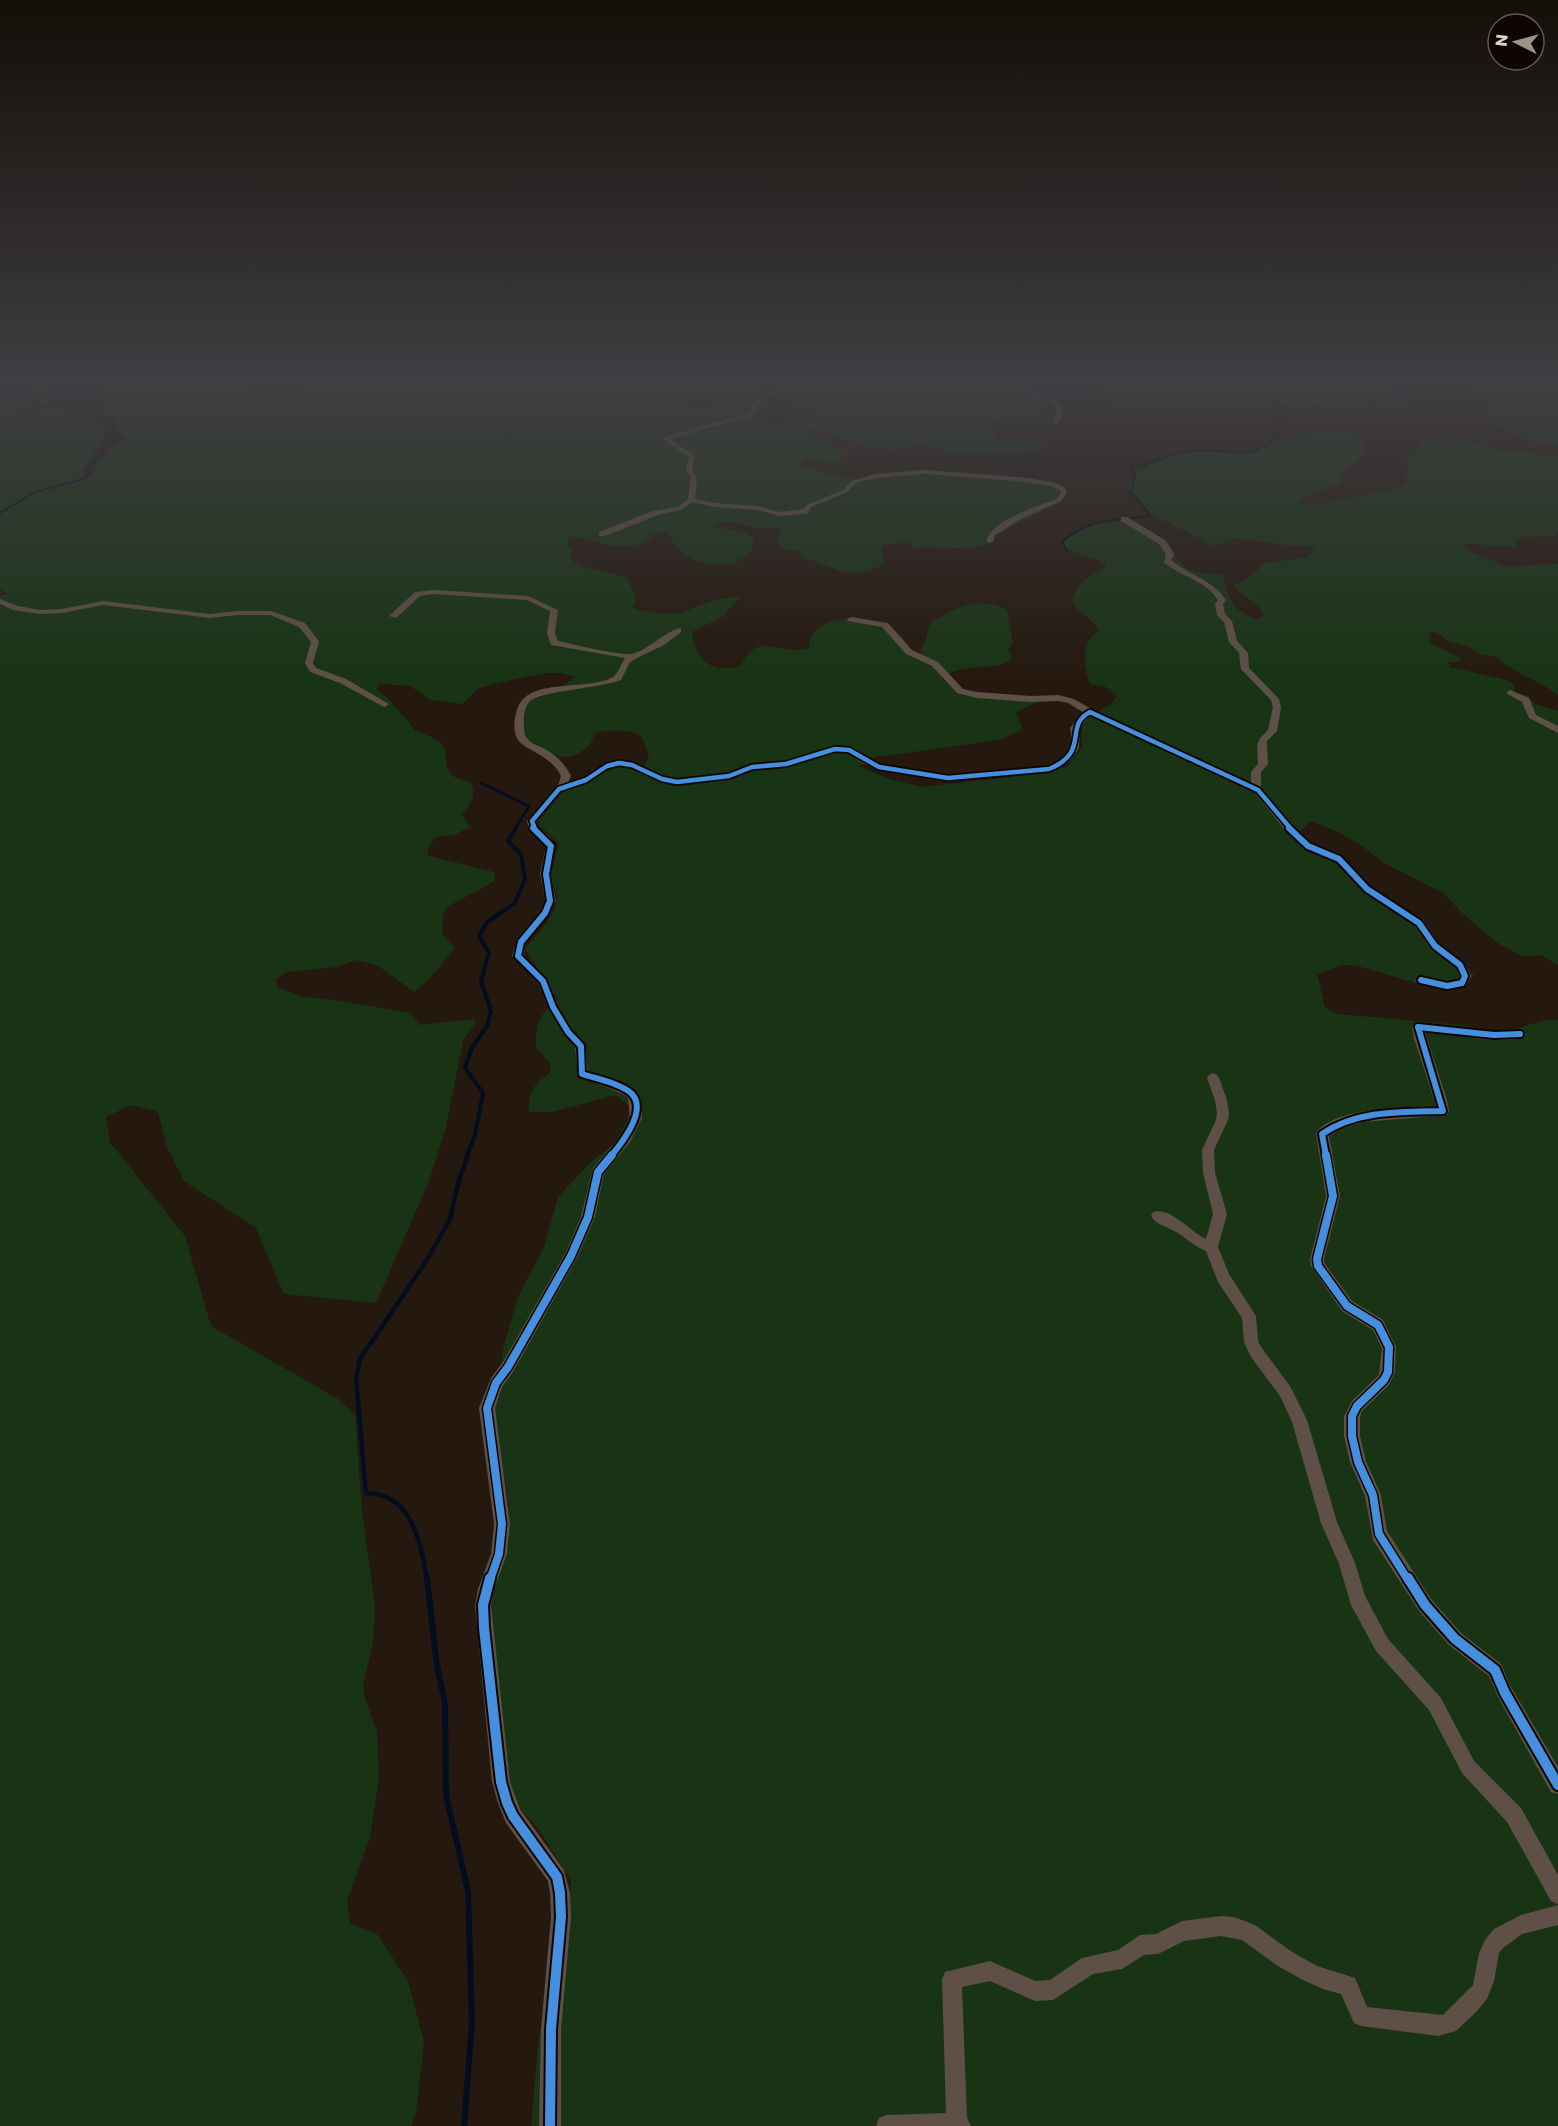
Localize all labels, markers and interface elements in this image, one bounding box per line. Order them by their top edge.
north arrow [1486,12,1546,72]
text: N [1490,33,1514,48]

